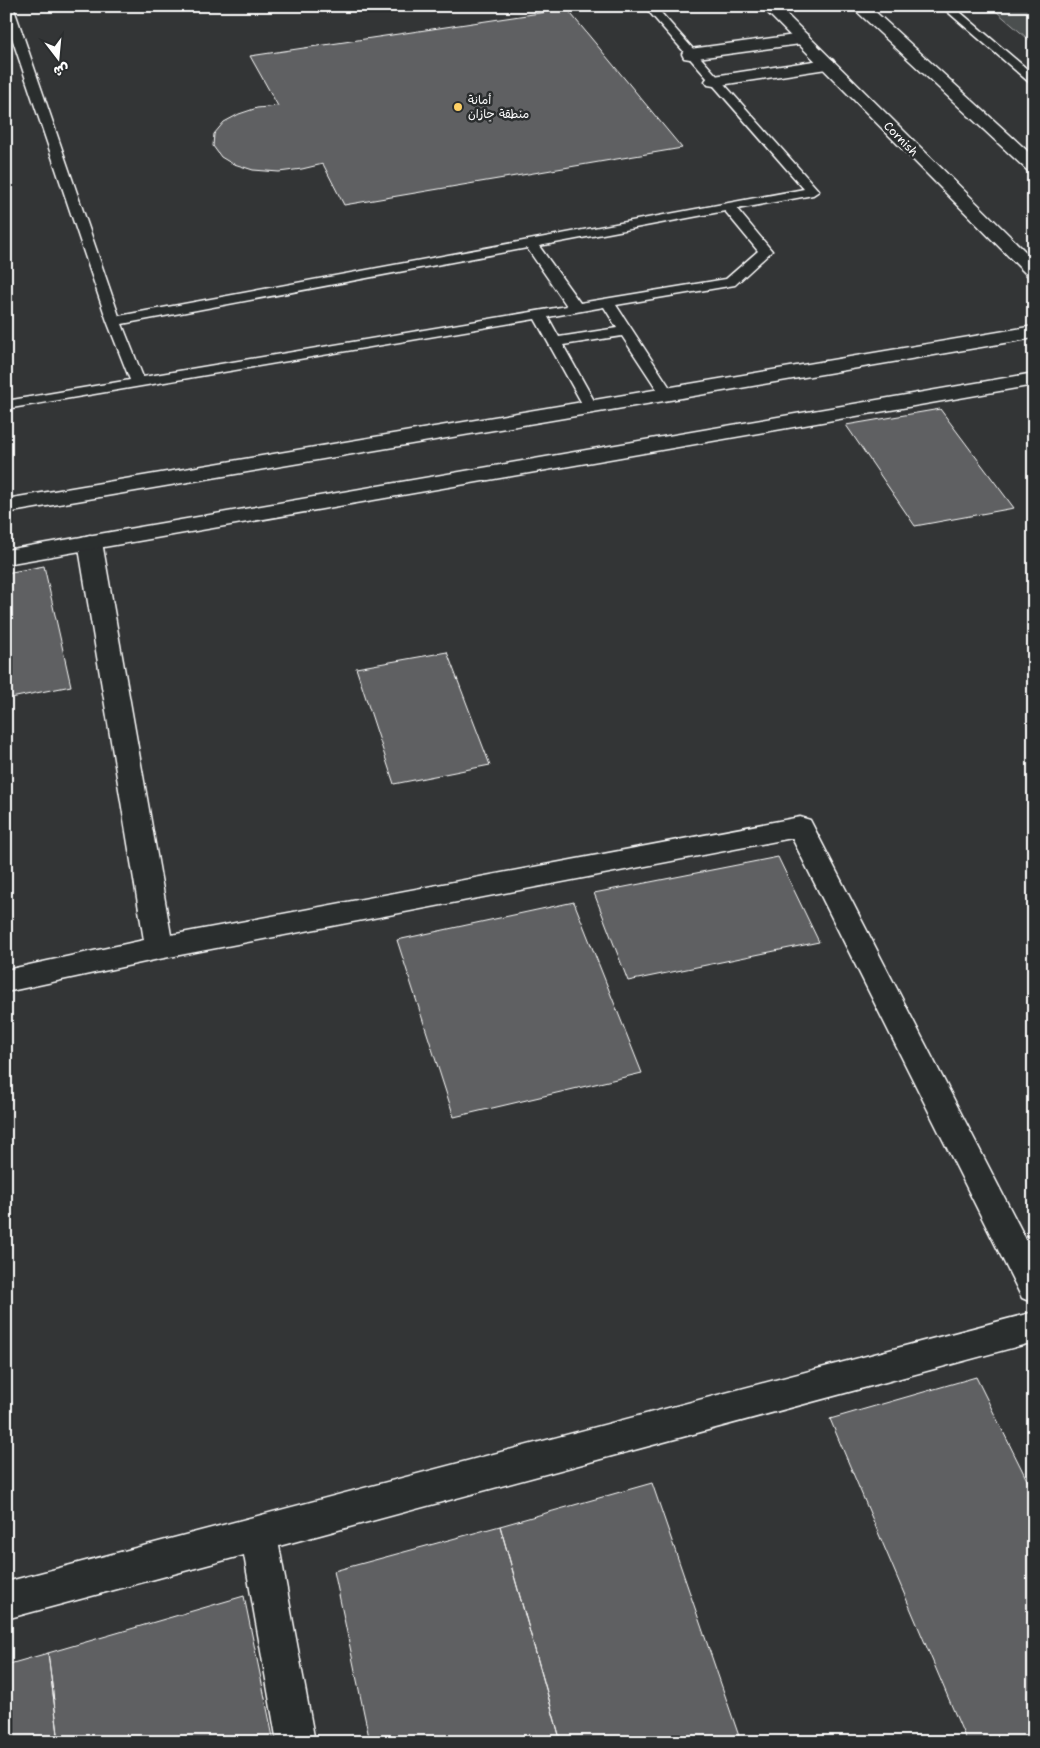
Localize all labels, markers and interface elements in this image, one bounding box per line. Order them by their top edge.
north arrow [32,32,82,82]
text: ش [52,60,71,81]
place label: أمانة منطقة جازان [468,92,529,122]
marker: أمانة منطقة جازان [452,101,464,113]
street label: Cornish [880,118,922,160]

